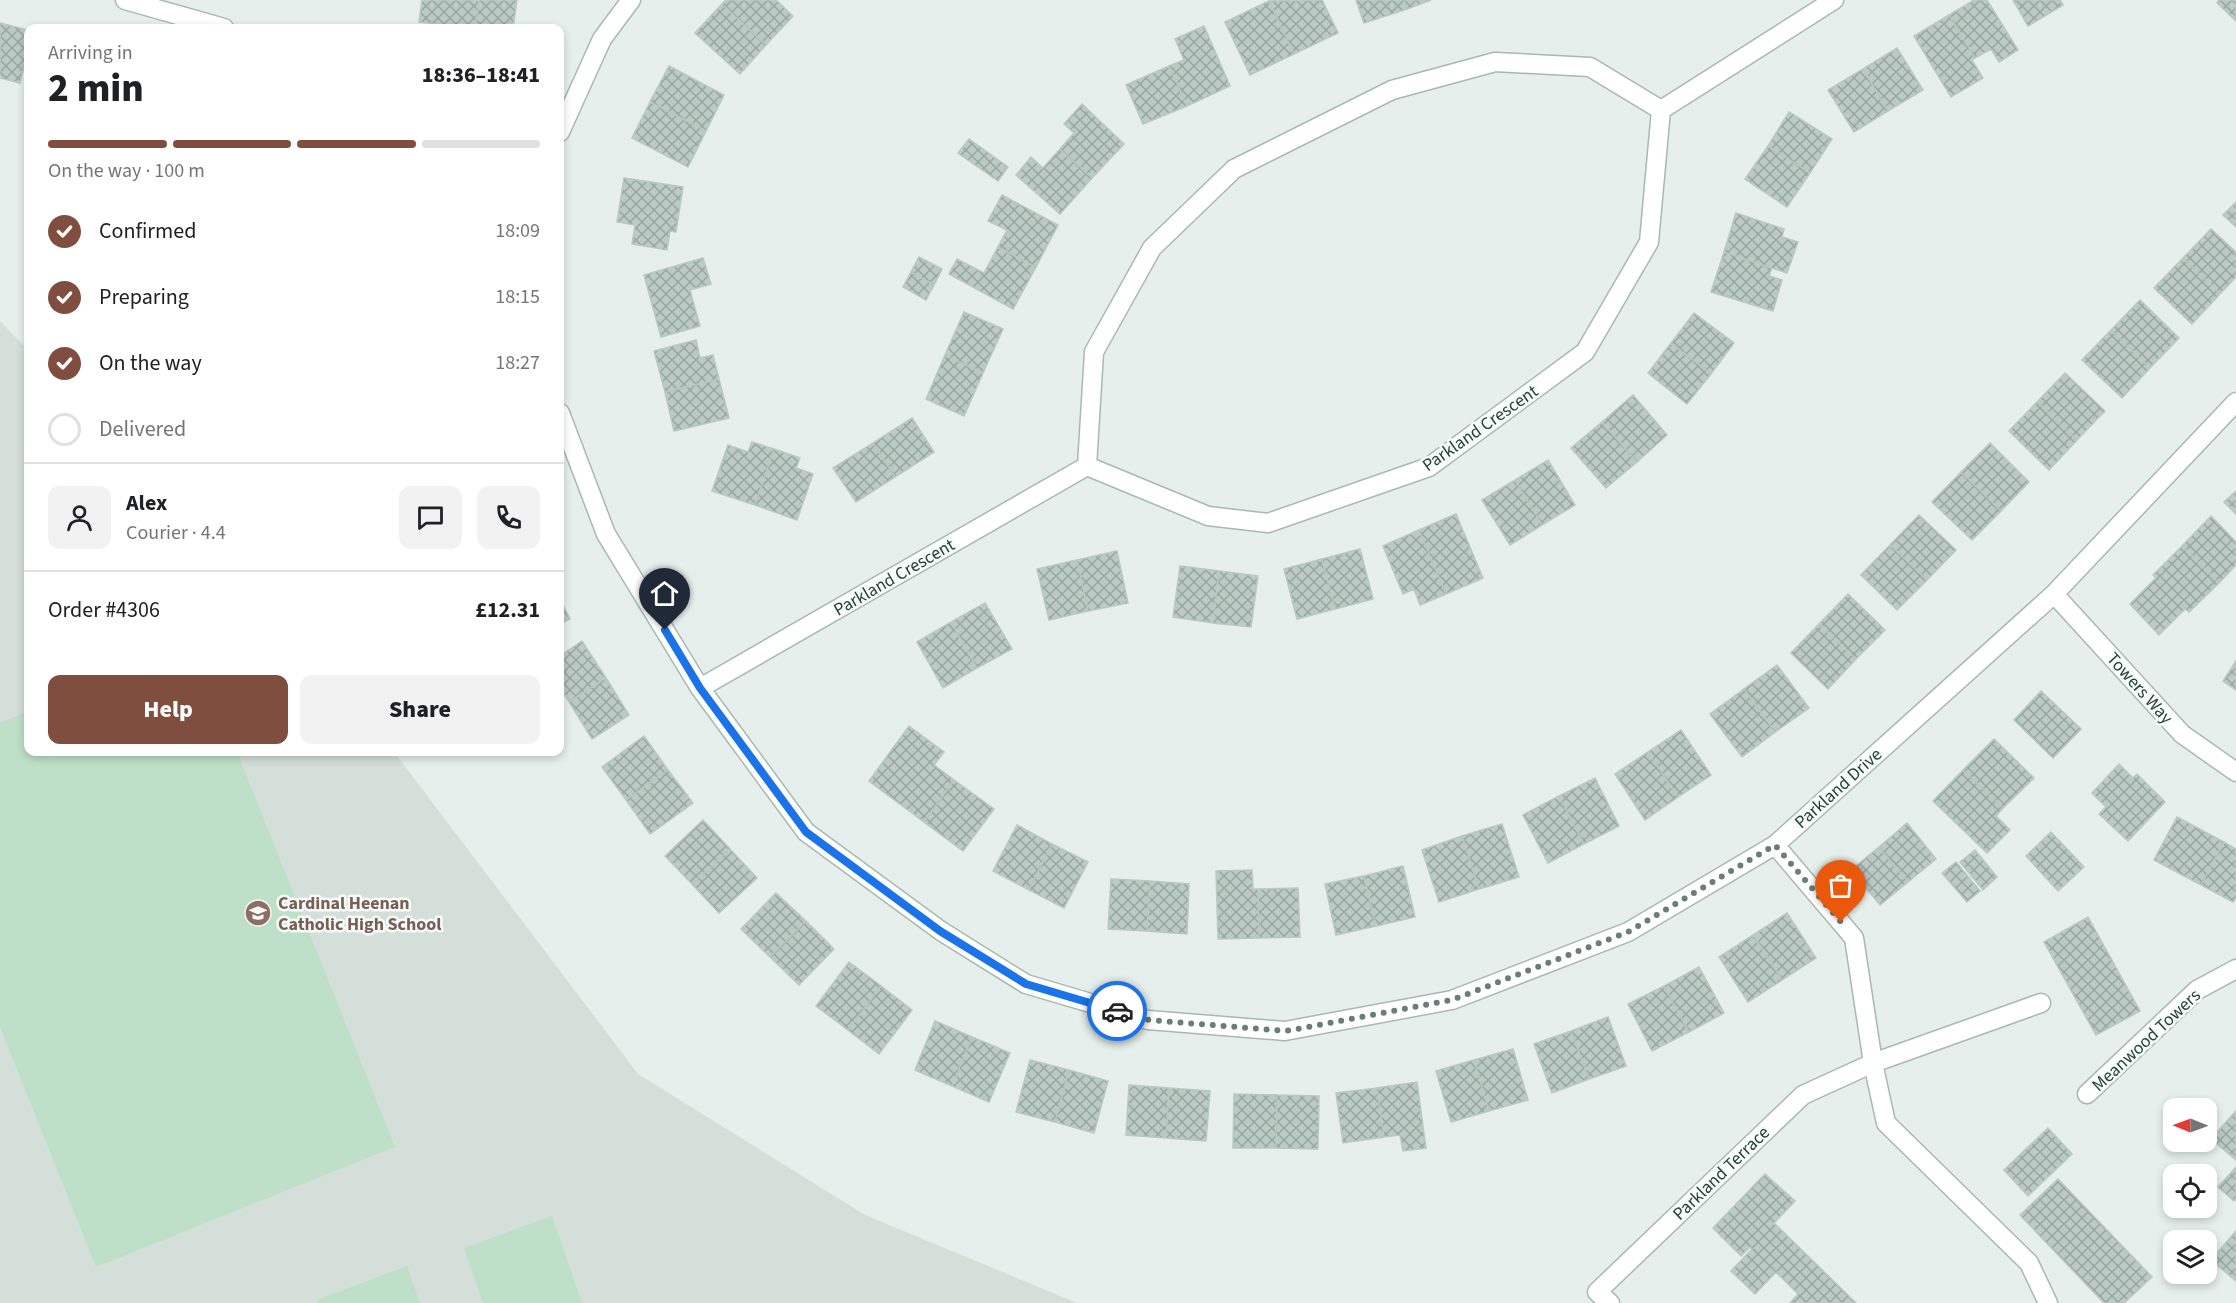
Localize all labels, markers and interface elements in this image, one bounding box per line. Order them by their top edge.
text: Arriving in [48,39,133,67]
text: 18:36–18:41 [422,59,540,91]
text: 2 min [48,61,144,117]
text: On the way · 100 m [48,157,205,185]
icon: check [48,215,81,248]
text: Confirmed [99,215,196,247]
text: 18:09 [495,217,540,245]
icon: check [48,281,81,314]
text: Preparing [99,281,189,313]
text: 18:15 [495,283,540,311]
icon: check [48,347,81,380]
text: On the way [99,347,202,379]
text: 18:27 [495,349,540,377]
street label: Parkland Crescent [1417,379,1543,478]
text: Delivered [99,413,186,445]
button: person [48,486,111,549]
button: chat [399,486,462,549]
button: phone [477,486,540,549]
text: Alex [126,487,167,519]
text: Courier · 4.4 [126,519,226,547]
street label: Parkland Crescent [829,533,959,622]
pin [639,568,690,630]
icon: home [648,577,681,610]
text: Order #4306 [48,594,160,626]
text: £12.31 [475,594,540,626]
street label: Towers Way [2101,647,2179,730]
button: Help [48,675,288,744]
button: Share [300,675,540,744]
street label: Parkland Drive [1789,742,1888,834]
pin [1815,860,1866,922]
icon: bag [1824,869,1857,902]
place label: Cardinal Heenan Catholic High School [278,891,441,937]
school or university icon: Cardinal Heenan Catholic High School [243,898,273,928]
courier [1087,981,1147,1041]
street label: Meanwood Towers [2086,983,2206,1097]
icon: car [1101,995,1134,1028]
north arrow [2163,1098,2217,1152]
map controls [2163,1098,2217,1284]
street label: Parkland Terrace [1667,1121,1775,1226]
button: locate [2163,1164,2217,1218]
button: layers [2163,1230,2217,1284]

